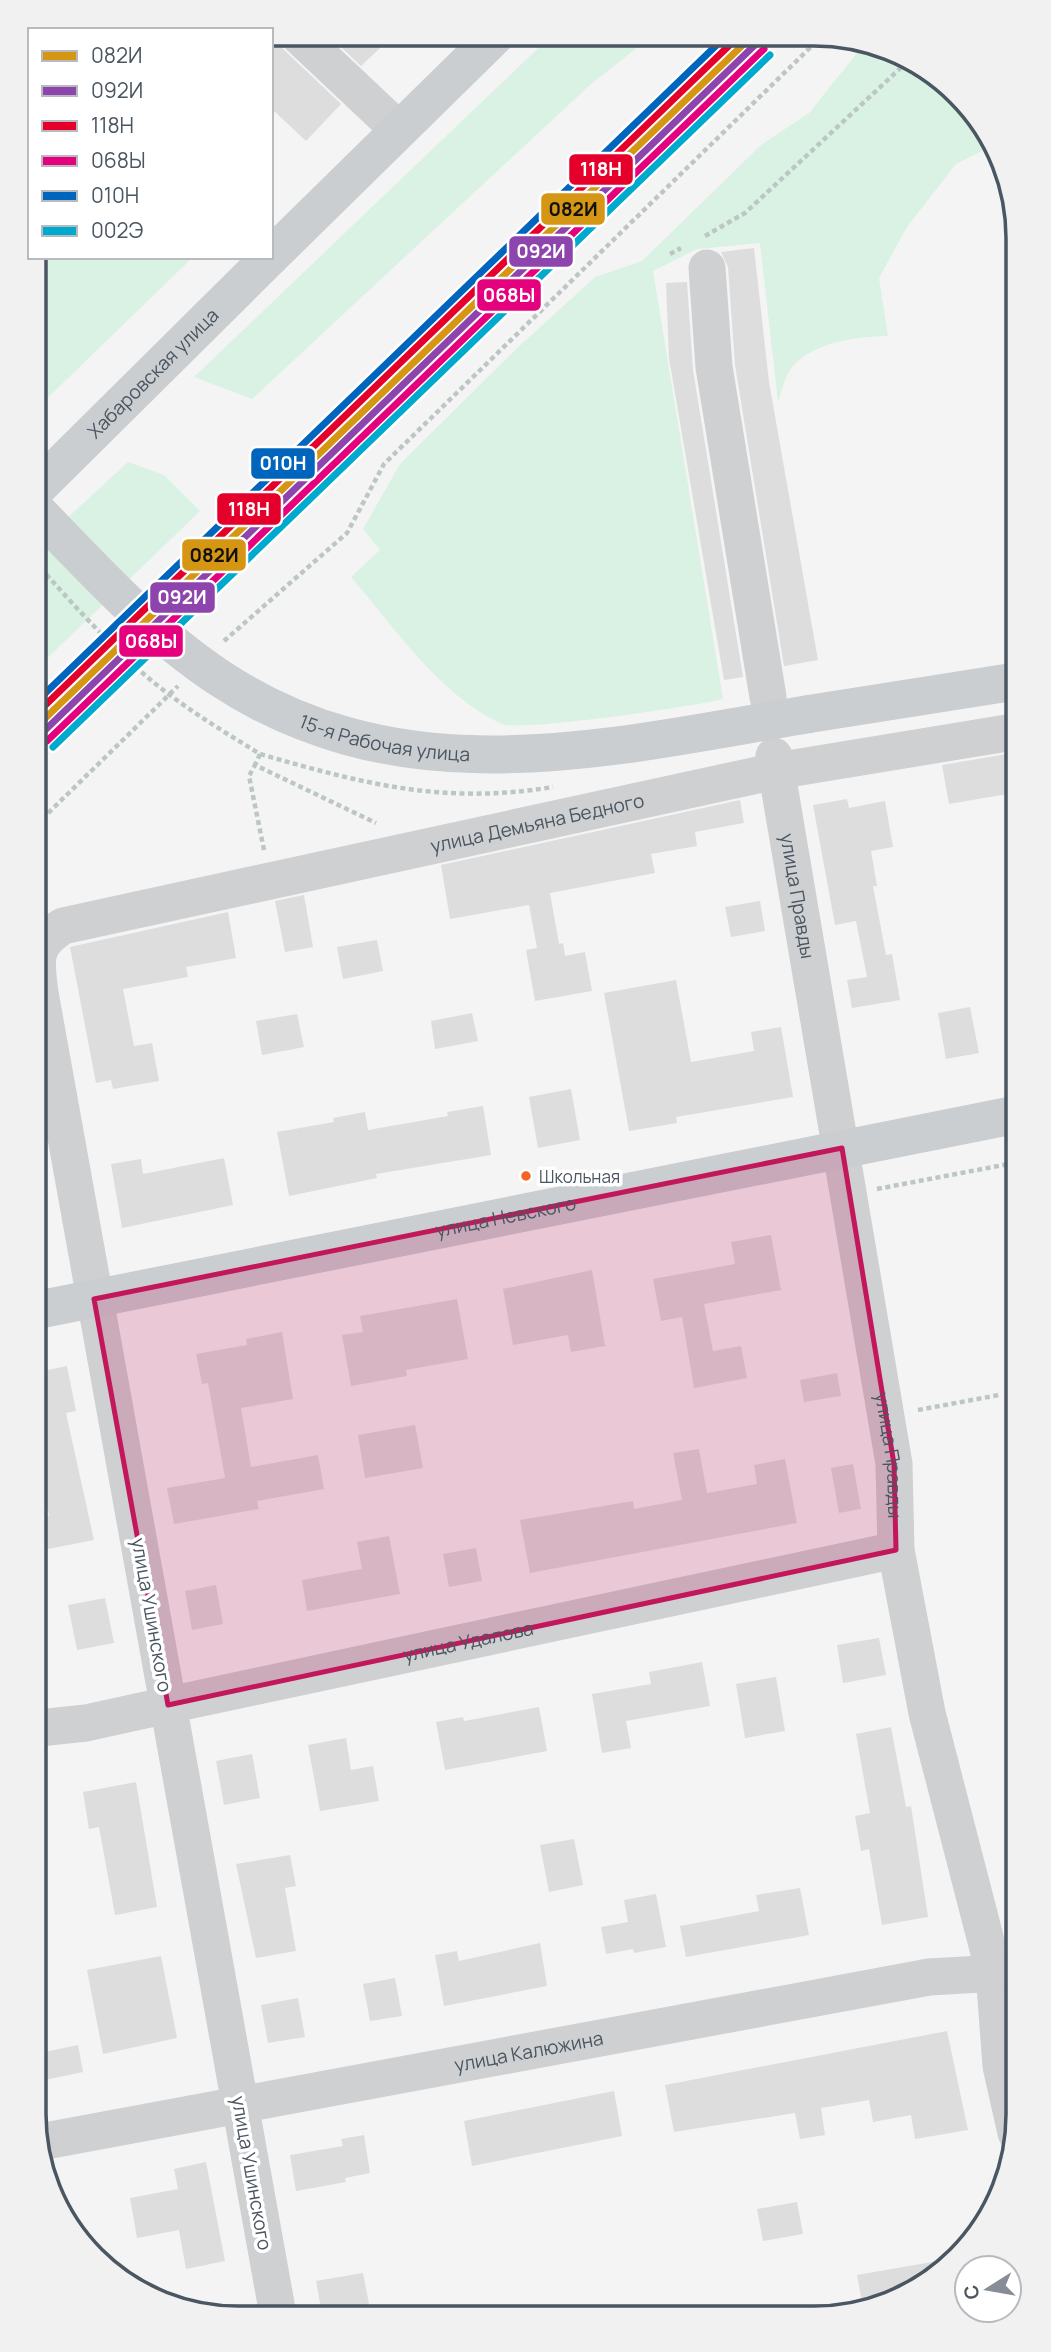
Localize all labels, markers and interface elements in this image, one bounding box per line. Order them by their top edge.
legend [28,28,273,259]
text: 082И [91,41,142,69]
text: 092И [91,76,143,104]
text: 118Н [91,111,134,139]
text: 068Ы [91,146,146,174]
line badge: 118Н [568,153,634,186]
text: 118Н [580,156,622,182]
text: 010Н [91,181,139,209]
line badge: 082И [540,192,606,226]
text: 082И [548,196,598,222]
text: 002Э [91,216,144,244]
line badge: 092И [508,235,574,268]
text: 092И [516,238,566,264]
line badge: 068Ы [476,278,542,312]
text: 068Ы [483,282,535,308]
street label: Хабаровская улица [82,302,224,444]
line badge: 010Н [250,447,316,480]
text: 010Н [259,450,307,476]
line badge: 118Н [216,492,282,526]
text: 118Н [228,496,270,522]
line badge: 082И [181,538,247,572]
text: 082И [189,542,239,568]
line badge: 092И [149,581,216,614]
text: 092И [157,584,207,610]
line badge: 068Ы [118,624,184,658]
text: 068Ы [125,628,177,654]
street label: 15-я Рабочая улица [295,708,471,767]
street label: улица Демьяна Бедного [428,787,647,859]
street label: улица Правды [774,831,821,961]
place label: Школьная [539,1165,620,1188]
marker: Школьная [519,1169,533,1183]
street label: улица Невского [433,1190,578,1243]
street label: улица Правды [869,1390,908,1519]
street label: улица Ушинского [126,1536,178,1694]
street label: улица Удалова [400,1615,536,1668]
street label: улица Калюжина [452,2025,605,2078]
street label: улица Ушинского [226,2094,278,2252]
north arrow [953,2254,1023,2324]
text: С [957,2283,985,2302]

